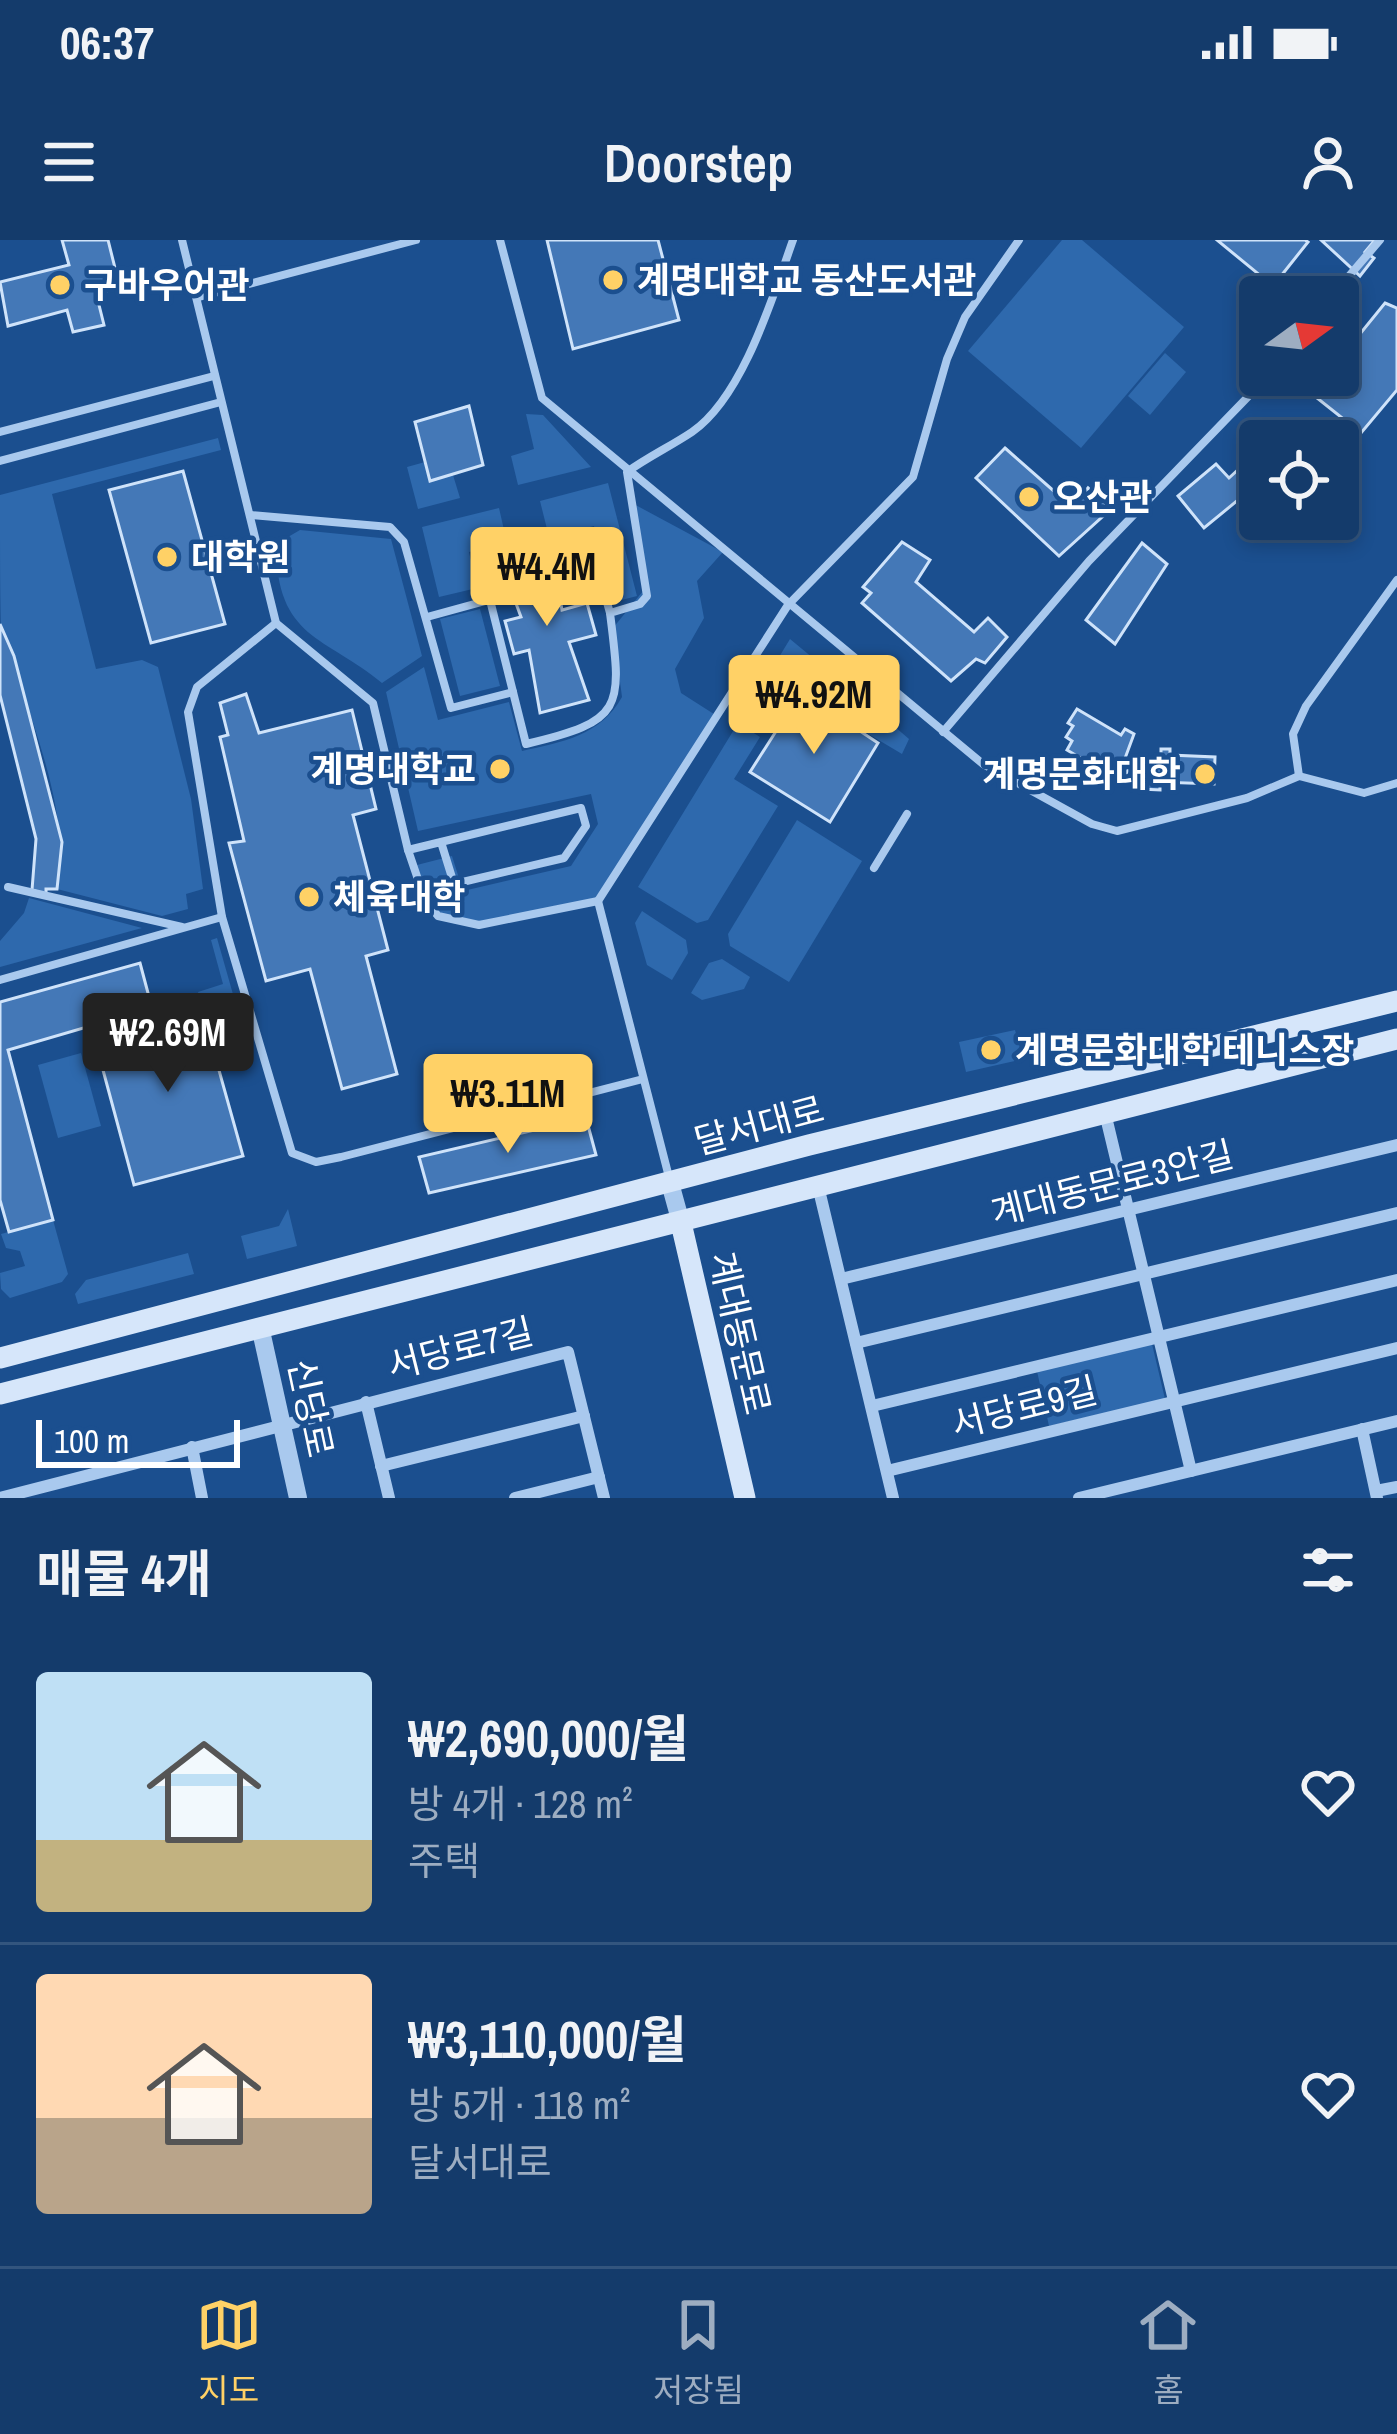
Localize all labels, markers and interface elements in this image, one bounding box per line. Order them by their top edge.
text: 06:37 [60,12,154,73]
text: Doorstep [604,126,793,199]
icon: menu [36,129,102,195]
icon: person [1295,129,1361,195]
place label: 계명대학교 동산도서관 [637,256,976,304]
place label: 구바우어관 [84,261,250,309]
marker: 계명대학교 동산도서관 [600,267,626,293]
marker: 구바우어관 [47,272,73,298]
north arrow [1239,276,1359,396]
map controls [1239,276,1359,540]
button: locate [1239,420,1359,540]
place label: 오산관 [1053,473,1152,521]
marker: 오산관 [1016,484,1042,510]
pin: ₩4.4M [463,527,631,629]
place label: 대학원 [191,533,290,581]
text: ₩4.4M [498,540,596,592]
marker: 대학원 [154,544,180,570]
pin: ₩4.92M [716,655,912,757]
text: ₩4.92M [756,668,872,720]
place label: 계명대학교 [310,745,476,793]
place label: 계명문화대학 [982,750,1181,798]
marker: 계명대학교 [487,756,513,782]
marker: 계명문화대학 [1192,761,1218,787]
place label: 체육대학 [333,873,465,921]
marker: 체육대학 [296,884,322,910]
pin: ₩2.69M [70,993,266,1095]
text: ₩2.69M [110,1006,226,1058]
place label: 계명문화대학 테니스장 [1015,1026,1354,1074]
marker: 계명문화대학 테니스장 [978,1037,1004,1063]
pin: ₩3.11M [410,1054,606,1156]
text: ₩3.11M [451,1067,565,1119]
street label: 달서대로 [689,1085,829,1165]
street label: 계대동문로3안길 [986,1130,1238,1236]
street label: 계대동문로 [698,1247,782,1419]
street label: 서당로7길 [382,1307,538,1389]
street label: 신당로 [277,1354,345,1462]
street label: 서당로9길 [946,1366,1102,1448]
scale bar [36,1414,240,1467]
text: 100 m [54,1419,129,1463]
icon: filters [1295,1537,1361,1603]
text: 매물 4개 [36,1539,212,1608]
text: ₩2,690,000/월 [408,1704,689,1773]
icon: home [132,1720,276,1864]
icon: heart [1295,1759,1361,1825]
text: 방 4개 · 128 m² [408,1778,633,1830]
text: 주택 [408,1835,480,1887]
text: ₩3,110,000/월 [408,2005,687,2074]
icon: home [132,2022,276,2166]
icon: heart [1295,2061,1361,2127]
text: 방 5개 · 118 m² [408,2079,630,2131]
text: 달서대로 [408,2136,552,2188]
tab: 지도 [196,2292,262,2412]
tab: 저장됨 [653,2292,744,2412]
tab: 홈 [1135,2292,1201,2412]

